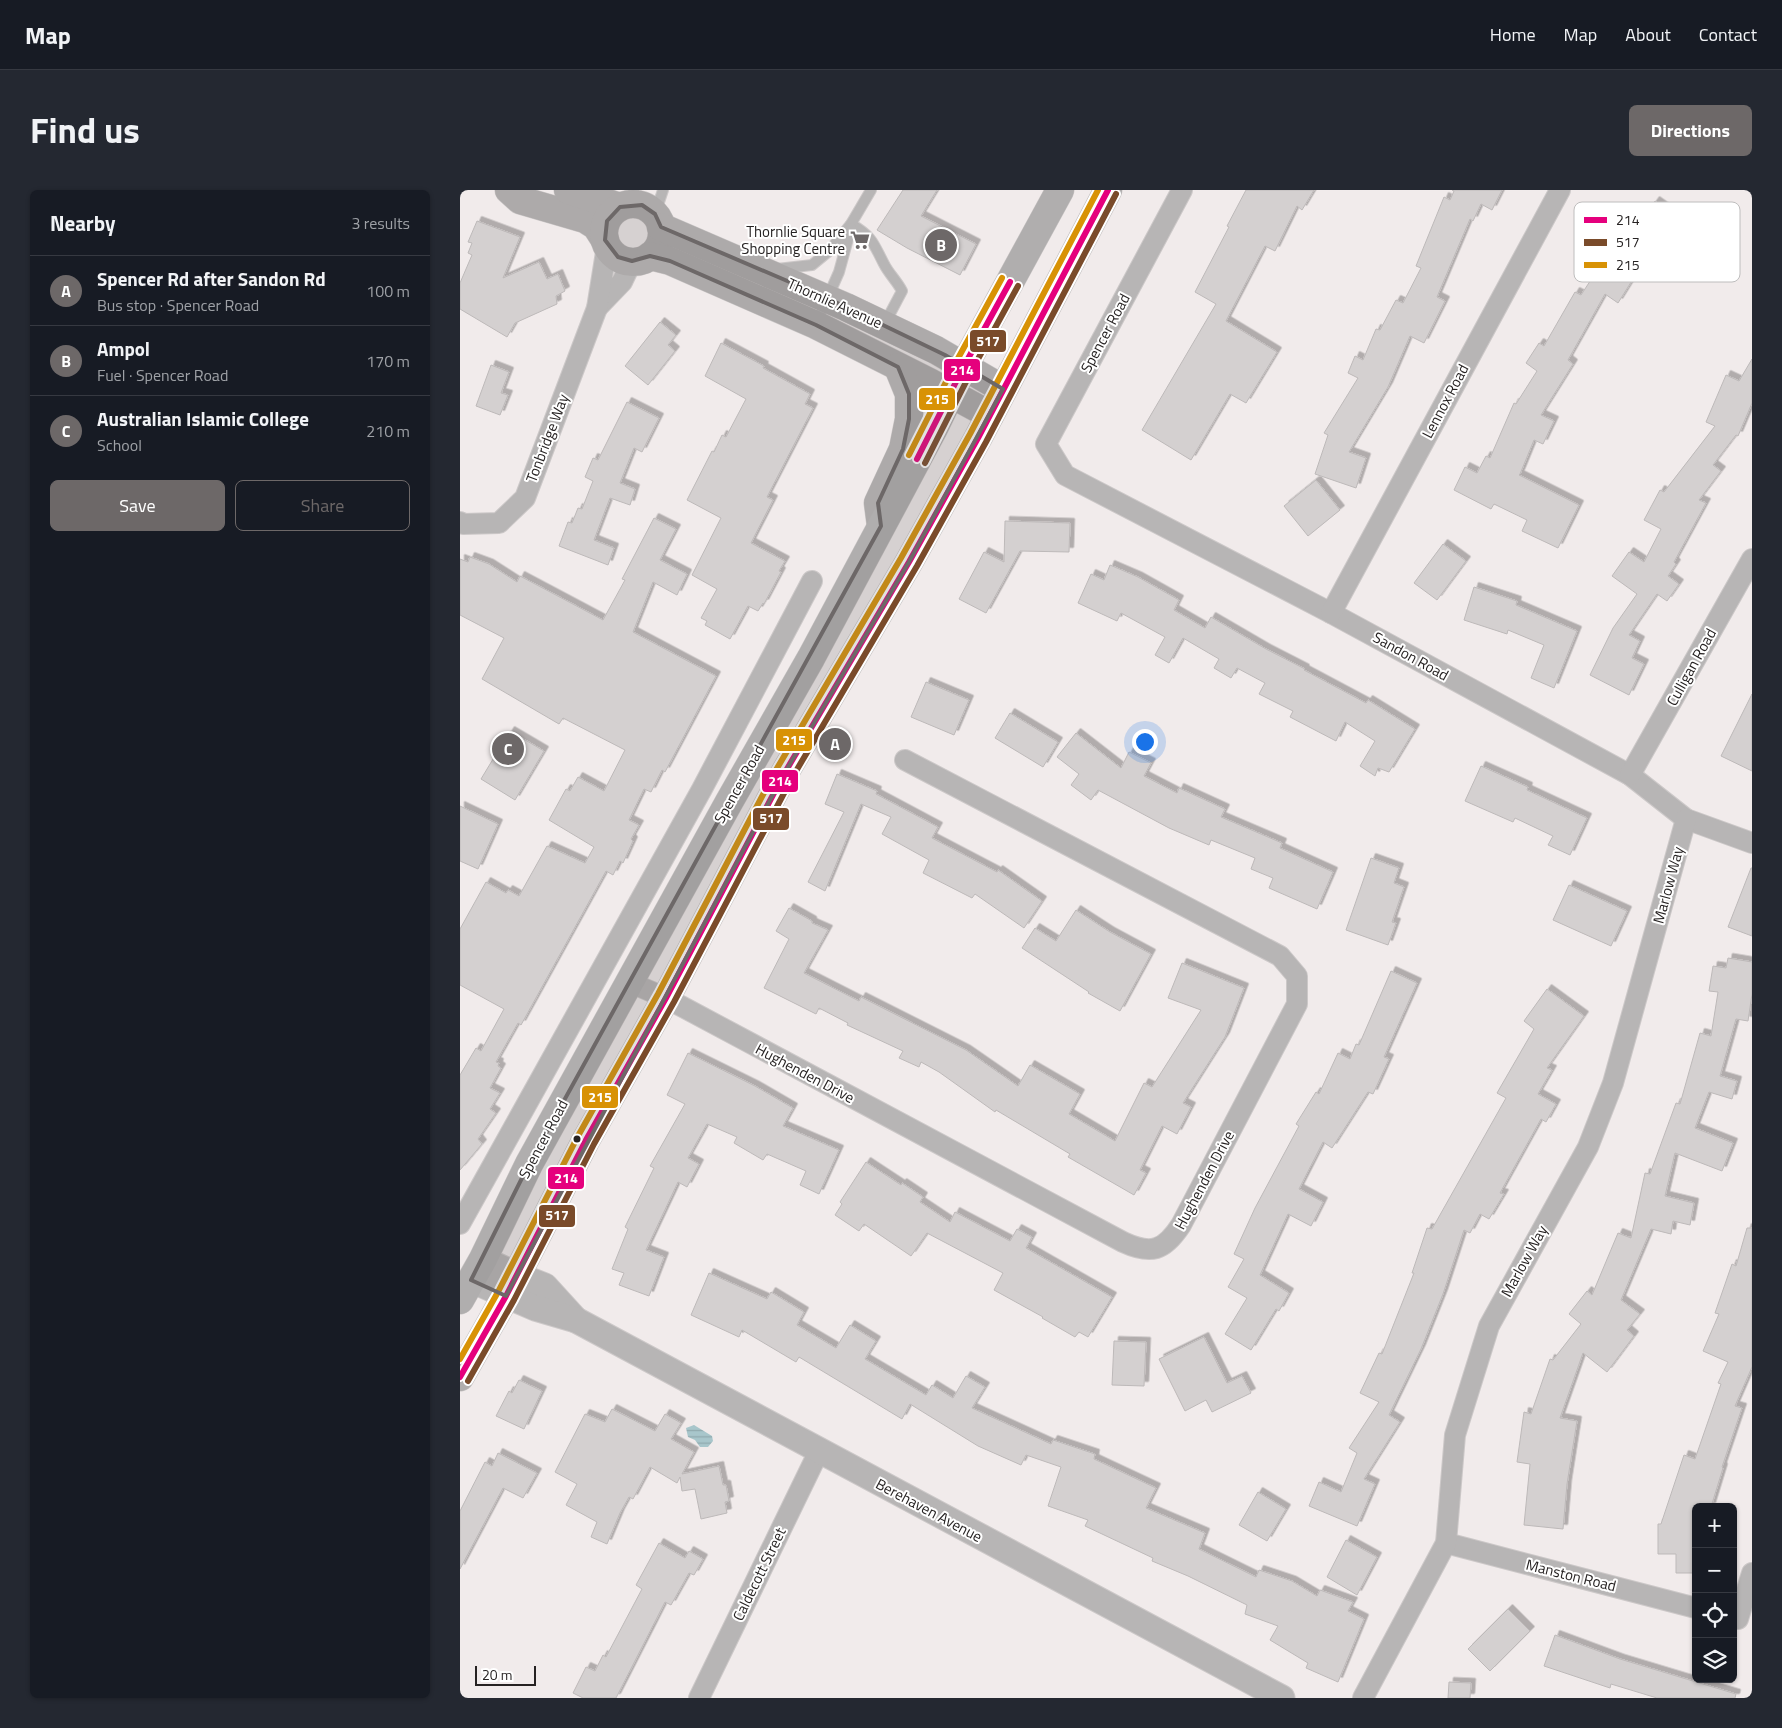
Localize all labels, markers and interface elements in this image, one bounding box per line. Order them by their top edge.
text: Map [25,17,71,53]
text: Home [1490,21,1536,48]
text: Map [1564,21,1597,48]
text: About [1625,21,1671,48]
text: Contact [1699,21,1757,48]
text: Find us [30,103,140,157]
button: Directions [1629,105,1752,156]
legend [1574,202,1740,282]
text: Nearby [50,207,115,239]
text: 214 [1616,209,1640,230]
text: 3 results [351,211,410,235]
place label: Thornlie Square Shopping Centre [741,220,845,260]
pin: B [925,226,957,264]
supermarket icon: Thornlie Square Shopping Centre [849,229,871,251]
text: 517 [1616,231,1640,252]
text: 215 [1616,254,1640,275]
text: Spencer Rd after Sandon Rd [97,264,326,293]
street label: Thornlie Avenue [784,272,886,334]
text: A [61,279,71,303]
text: 100 m [366,279,410,303]
street label: Spencer Road [1075,289,1135,377]
text: Bus stop · Spencer Road [97,293,259,317]
line badge: 517 [969,329,1007,353]
text: 517 [976,330,1000,351]
text: Ampol [97,334,150,363]
text: B [61,349,71,373]
text: 170 m [366,349,410,373]
line badge: 214 [943,358,981,382]
text: 214 [950,359,974,380]
street label: Lennox Road [1416,360,1474,442]
text: Fuel · Spencer Road [97,363,228,387]
line badge: 215 [918,387,956,411]
text: 215 [925,388,949,409]
street label: Tonbridge Way [520,390,574,486]
text: Australian Islamic College [97,404,309,433]
text: C [62,419,70,443]
text: 210 m [366,419,410,443]
text: School [97,433,142,457]
button: Save [50,480,225,531]
button: Share [235,480,410,531]
street label: Culligan Road [1660,624,1722,710]
street label: Sandon Road [1369,626,1453,686]
pin: A [819,725,851,763]
line badge: 215 [775,728,813,752]
text: 215 [782,729,806,750]
your location [1132,729,1158,755]
pin: C [492,730,524,768]
street label: Spencer Road [708,741,770,827]
line badge: 214 [761,769,799,793]
text: 214 [768,770,792,791]
line badge: 517 [752,807,790,831]
text: 517 [759,807,783,828]
street label: Marlow Way [1647,844,1689,926]
street label: Hughenden Drive [751,1037,859,1109]
line badge: 215 [581,1085,619,1109]
text: 215 [588,1086,612,1107]
street label: Spencer Road [513,1095,573,1183]
street label: Hughenden Drive [1168,1126,1240,1234]
unlabelled marker [572,1134,582,1144]
line badge: 214 [547,1166,585,1190]
text: 214 [554,1167,578,1188]
line badge: 517 [538,1204,576,1228]
text: 517 [545,1204,569,1225]
street label: Marlow Way [1495,1221,1553,1301]
street label: Berehaven Avenue [872,1472,986,1548]
map controls [1692,1503,1737,1683]
button: + [1692,1503,1737,1548]
street label: Caldecott Street [726,1523,792,1625]
button: − [1692,1548,1737,1593]
street label: Manston Road [1524,1553,1618,1597]
button: locate [1692,1593,1737,1638]
button: layers [1692,1638,1737,1683]
scale bar [475,1663,536,1686]
text: 20 m [482,1664,512,1685]

